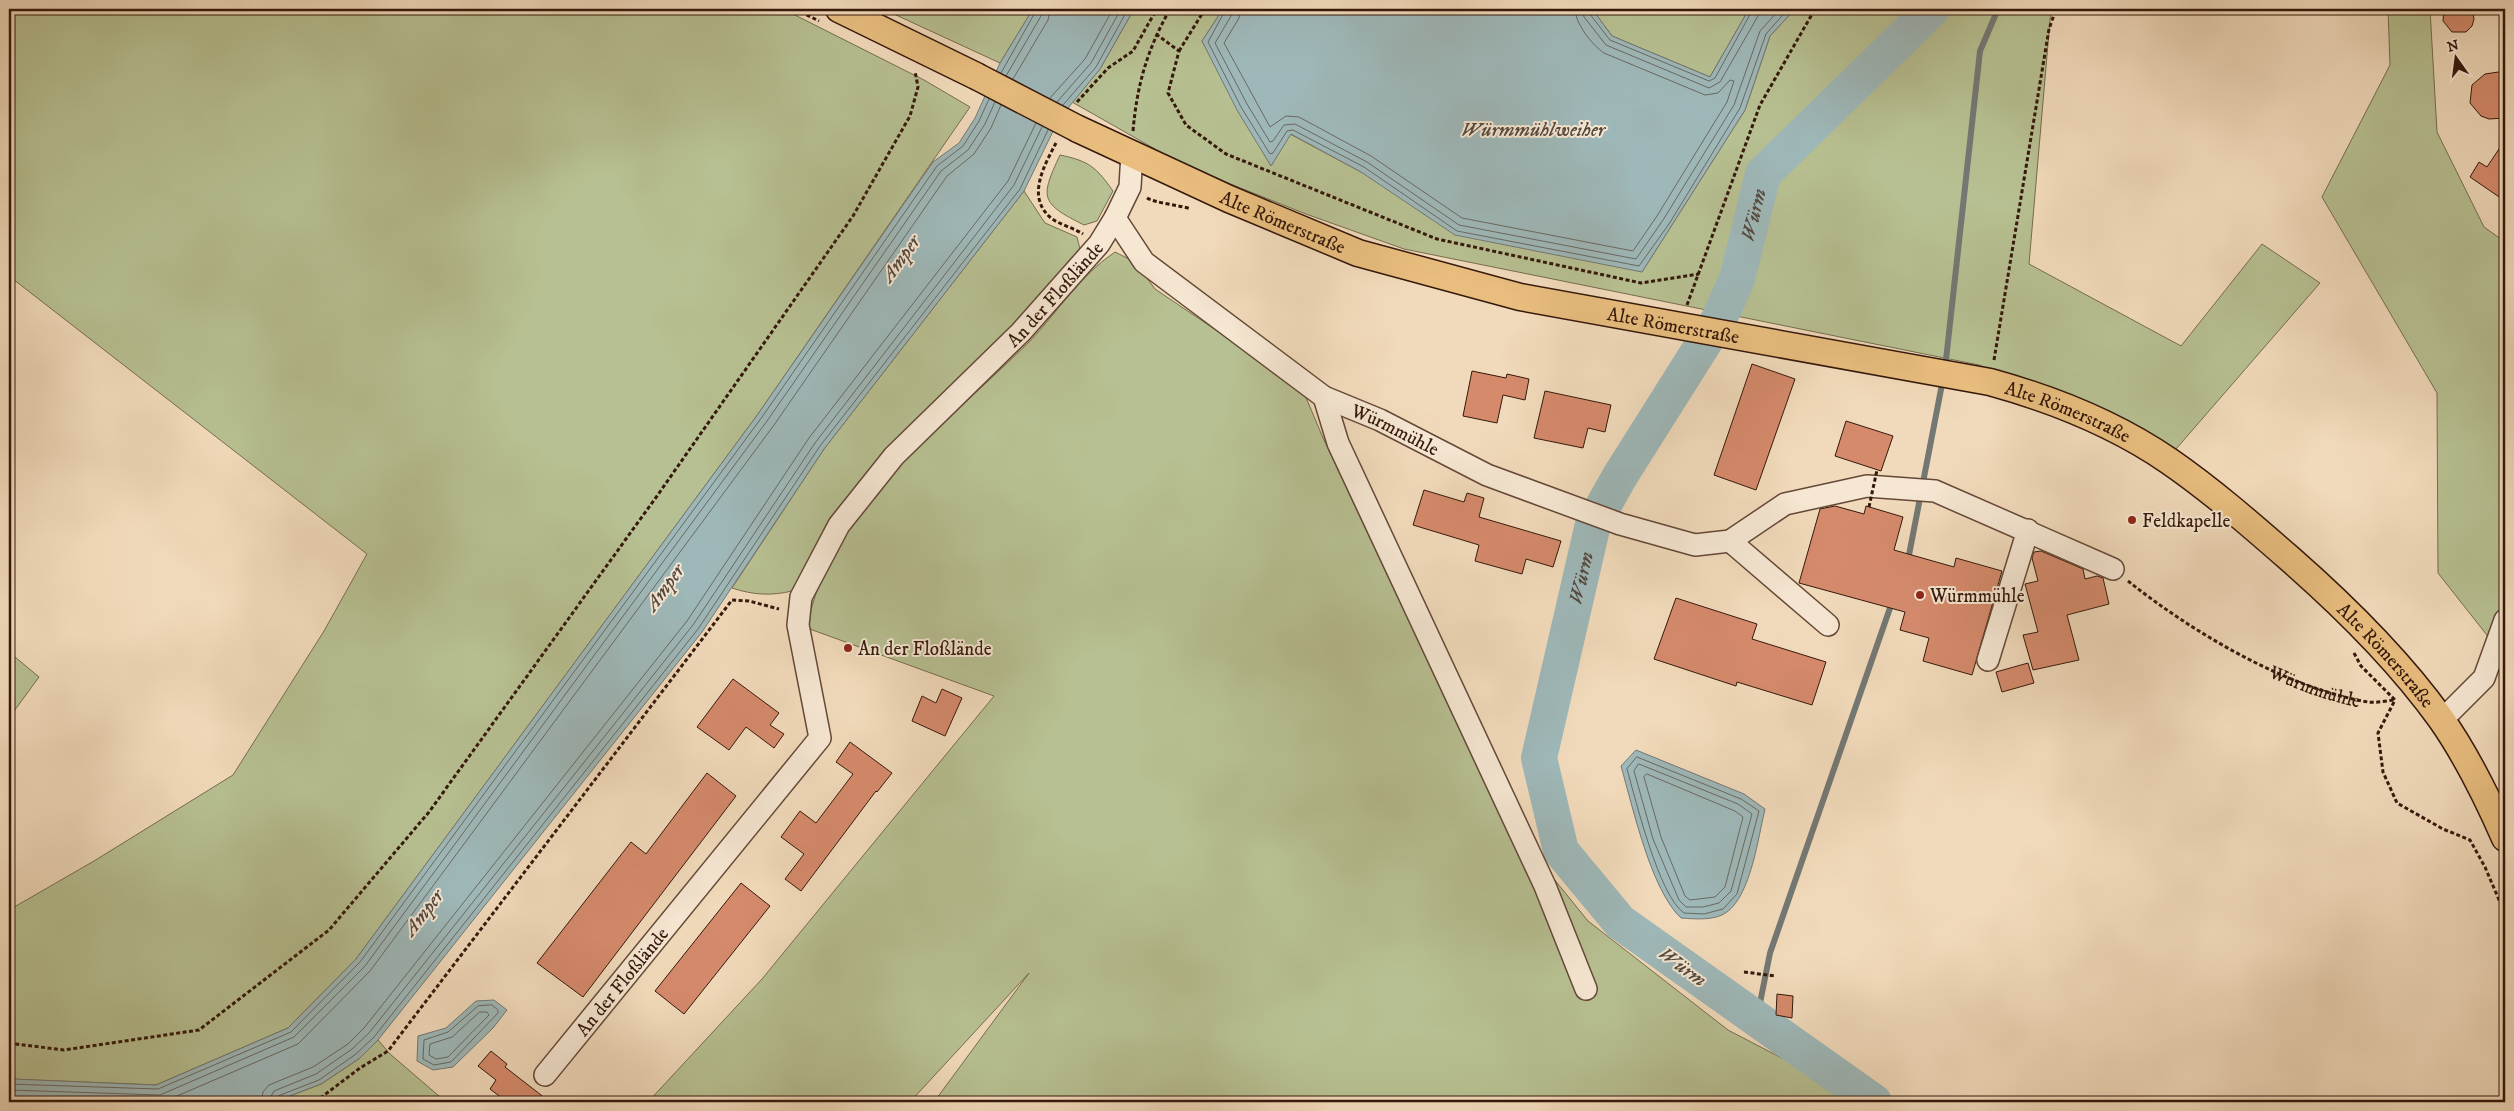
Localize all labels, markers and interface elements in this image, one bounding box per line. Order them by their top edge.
north arrow [2432,32,2482,82]
text: N [2445,36,2461,56]
water label: Würmmühlweiher [1461,118,1607,143]
street label: Alte Römerstraße [1216,186,1349,259]
water label: Würm [1736,186,1773,244]
water label: Amper [875,229,928,289]
street label: An der Floßlände [1002,237,1109,353]
street label: Alte Römerstraße [1605,303,1741,349]
street label: Alte Römerstraße [2002,377,2134,448]
street label: Würmmühle [1347,399,1443,461]
place label: Feldkapelle [2142,510,2230,533]
marker: Feldkapelle [2126,514,2138,526]
water label: Würm [1564,549,1600,607]
water label: Amper [639,558,692,618]
place label: Würmmühle [1929,585,2025,608]
marker: Würmmühle [1914,589,1926,601]
street label: Alte Römerstraße [2332,598,2439,713]
place label: An der Floßlände [858,638,992,661]
marker: An der Floßlände [842,642,854,654]
street label: Würmmühle [2265,661,2362,713]
water label: Amper [397,883,451,943]
street label: An der Floßlände [571,923,674,1041]
water label: Würm [1653,941,1711,993]

